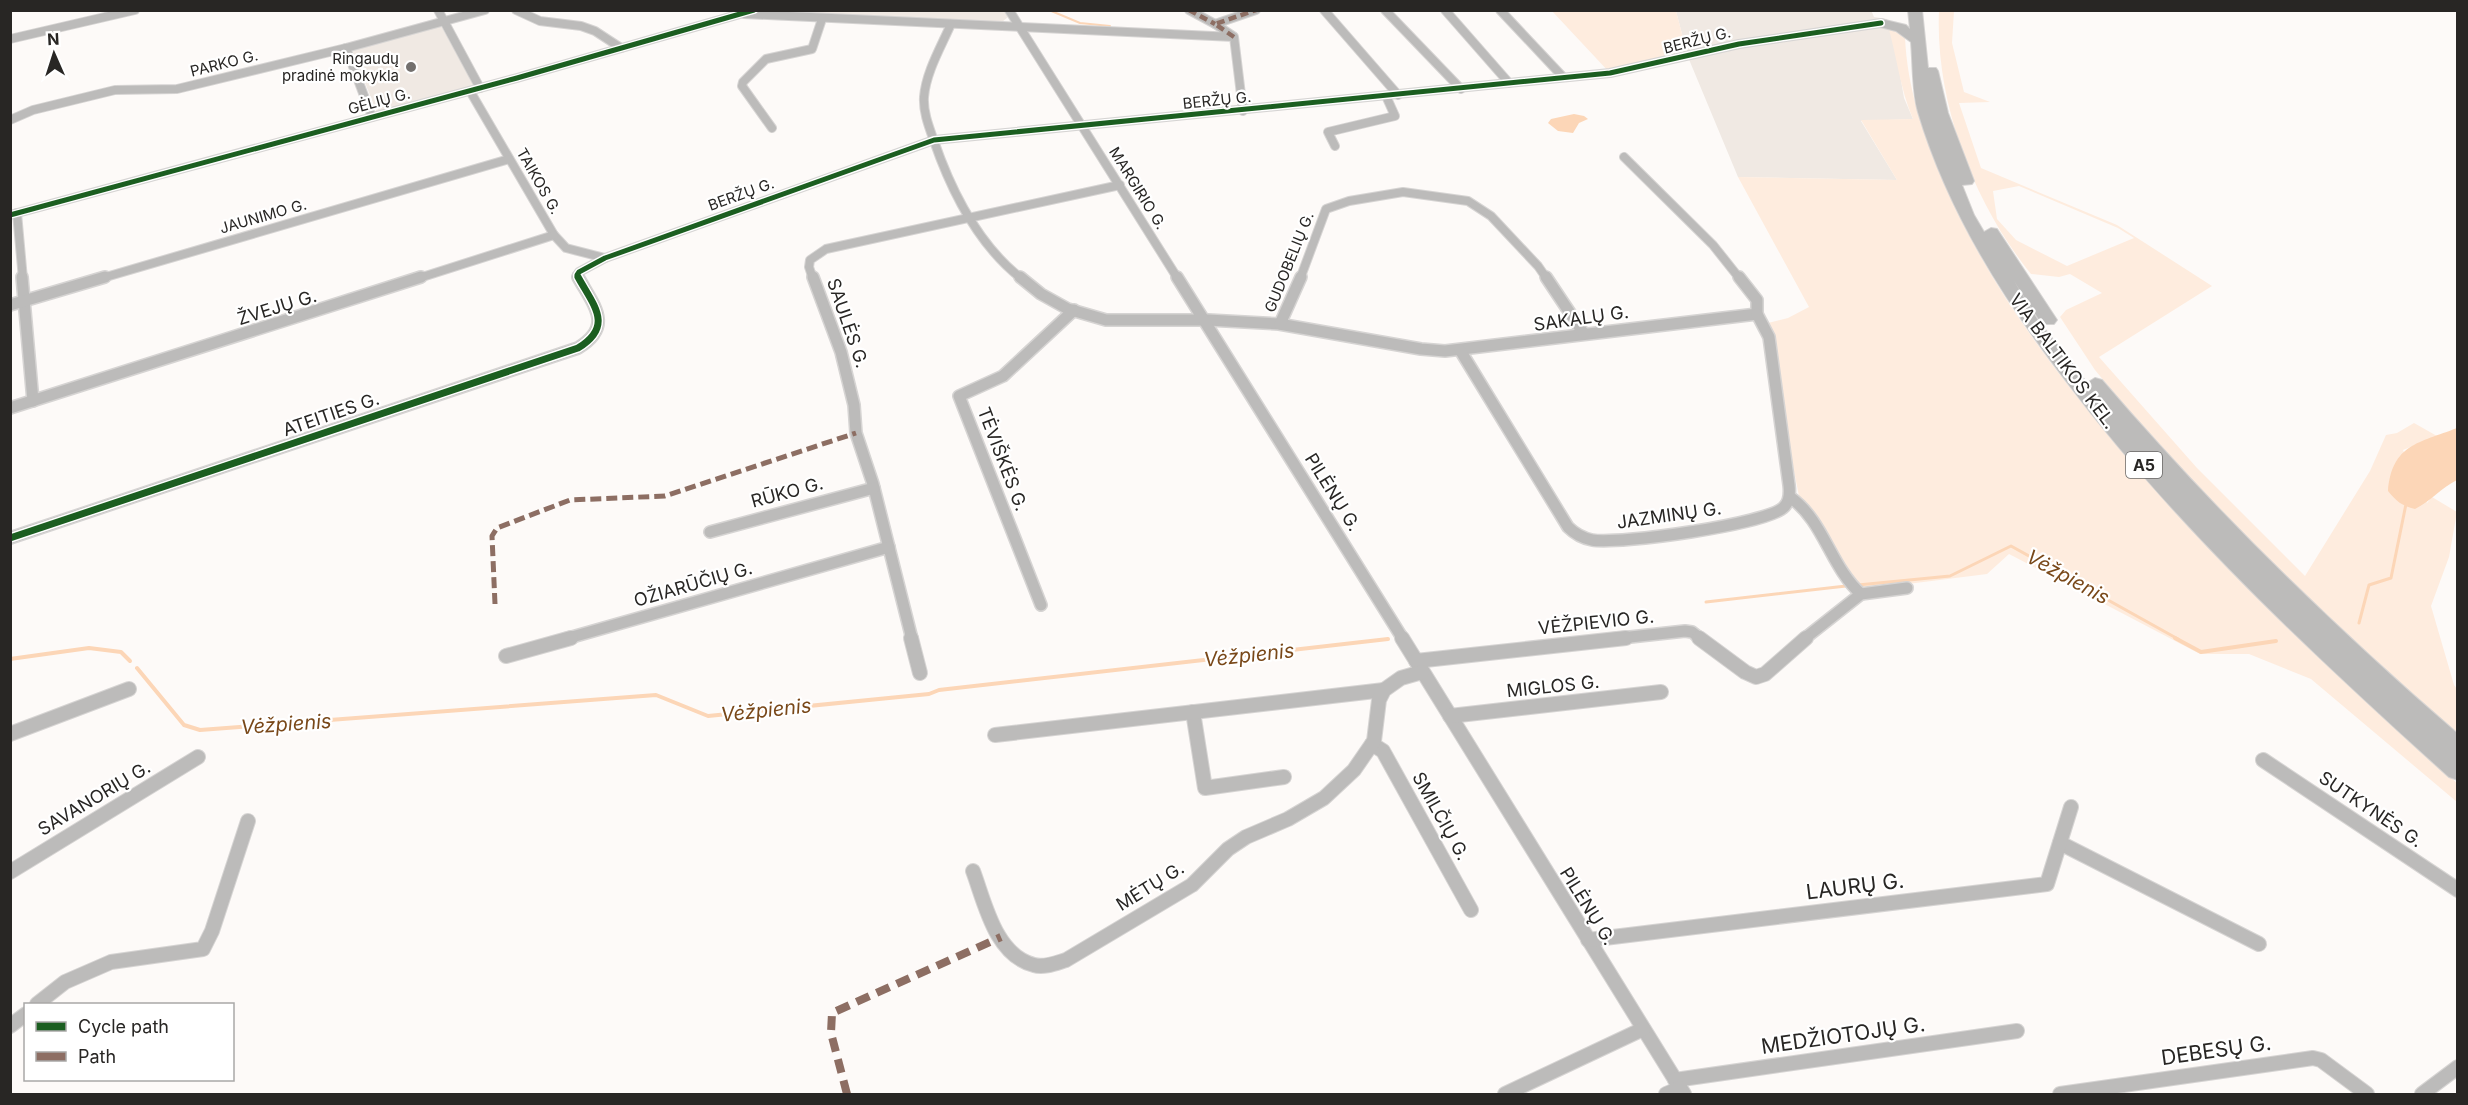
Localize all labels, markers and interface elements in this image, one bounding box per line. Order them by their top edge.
street label: BERŽŲ G. [1661,22,1733,58]
north arrow [24,24,84,84]
text: N [47,29,60,49]
street label: PARKO G. [188,45,260,81]
place label: Ringaudų pradinė mokykla [282,49,399,85]
marker: Ringaudų pradinė mokykla [404,60,418,74]
street label: GĖLIŲ G. [346,84,412,118]
street label: BERŽŲ G. [1182,87,1252,113]
street label: MARGIRIO G. [1105,143,1171,233]
street label: TAIKOS G. [512,145,566,217]
street label: BERŽŲ G. [705,173,777,215]
street label: JAUNIMO G. [217,195,309,237]
street label: GUDOBELIŲ G. [1260,209,1318,315]
street label: SAULĖS G. [823,275,874,370]
street label: ŽVEJŲ G. [234,284,319,329]
street label: VIA BALTIKOS KEL. [2005,289,2121,433]
street label: SAKALŲ G. [1532,301,1630,335]
street label: ATEITIES G. [280,388,382,440]
street label: TĖVIŠKĖS G. [974,404,1033,514]
street label: PILĖNŲ G. [1301,449,1366,535]
road number: A5 [2126,452,2162,478]
street label: RŪKO G. [748,471,825,512]
street label: JAZMINŲ G. [1615,497,1723,533]
water label: Vėžpienis [2022,544,2114,610]
street label: OŽIARŪČIŲ G. [631,556,755,611]
street label: VĖŽPIEVIO G. [1537,604,1655,639]
water label: Vėžpienis [1203,638,1295,672]
street label: MIGLOS G. [1506,671,1600,701]
water label: Vėžpienis [720,693,812,727]
water label: Vėžpienis [240,709,332,739]
street label: SAVANORIŲ G. [34,756,154,840]
street label: SUTKYNĖS G. [2315,766,2427,851]
street label: SMILČIŲ G. [1408,768,1475,864]
street label: MĖTŲ G. [1112,856,1188,915]
street label: PILĖNŲ G. [1556,863,1621,949]
street label: LAURŲ G. [1805,868,1905,904]
legend [24,1003,234,1081]
street label: MEDŽIOTOJŲ G. [1759,1010,1927,1059]
text: Cycle path [78,1016,169,1037]
street label: DEBESŲ G. [2159,1030,2273,1070]
text: Path [78,1046,116,1067]

